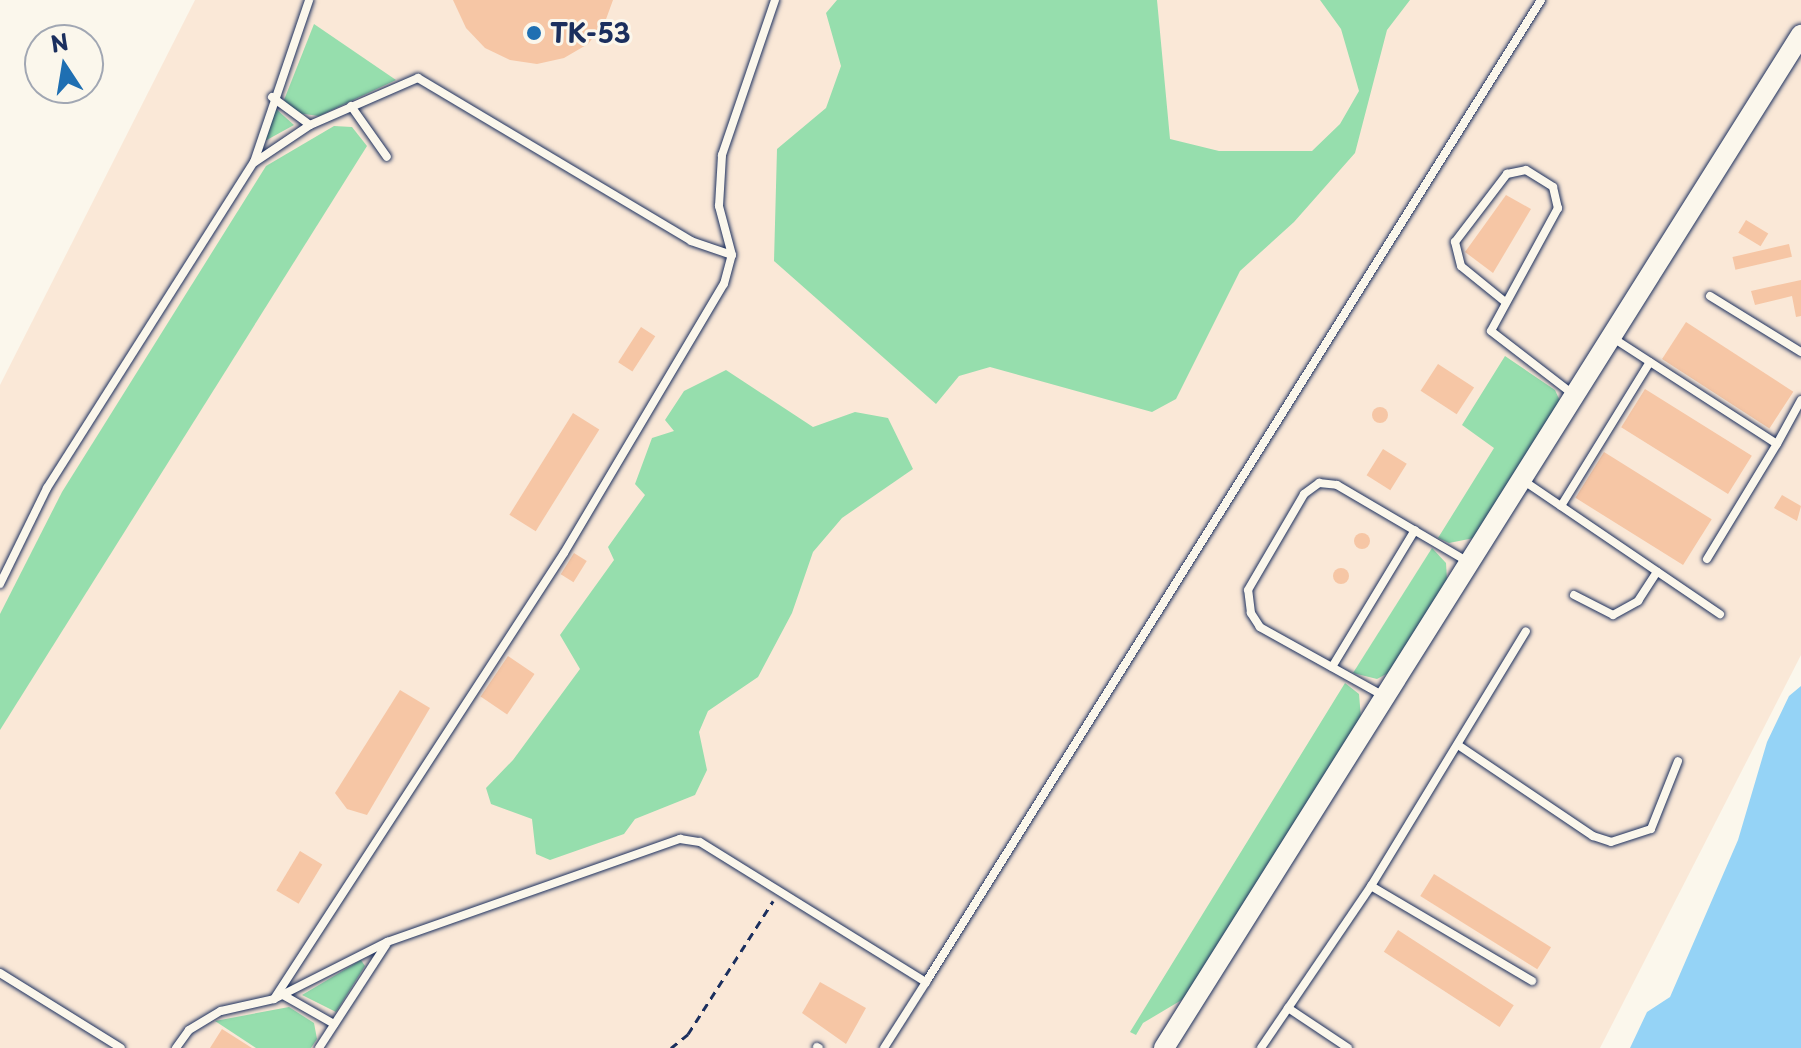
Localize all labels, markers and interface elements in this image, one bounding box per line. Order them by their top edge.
place label: TK-53 [550,17,631,49]
north arrow [24,24,104,104]
text: N [47,24,71,60]
marker: TK-53 [525,24,543,42]

